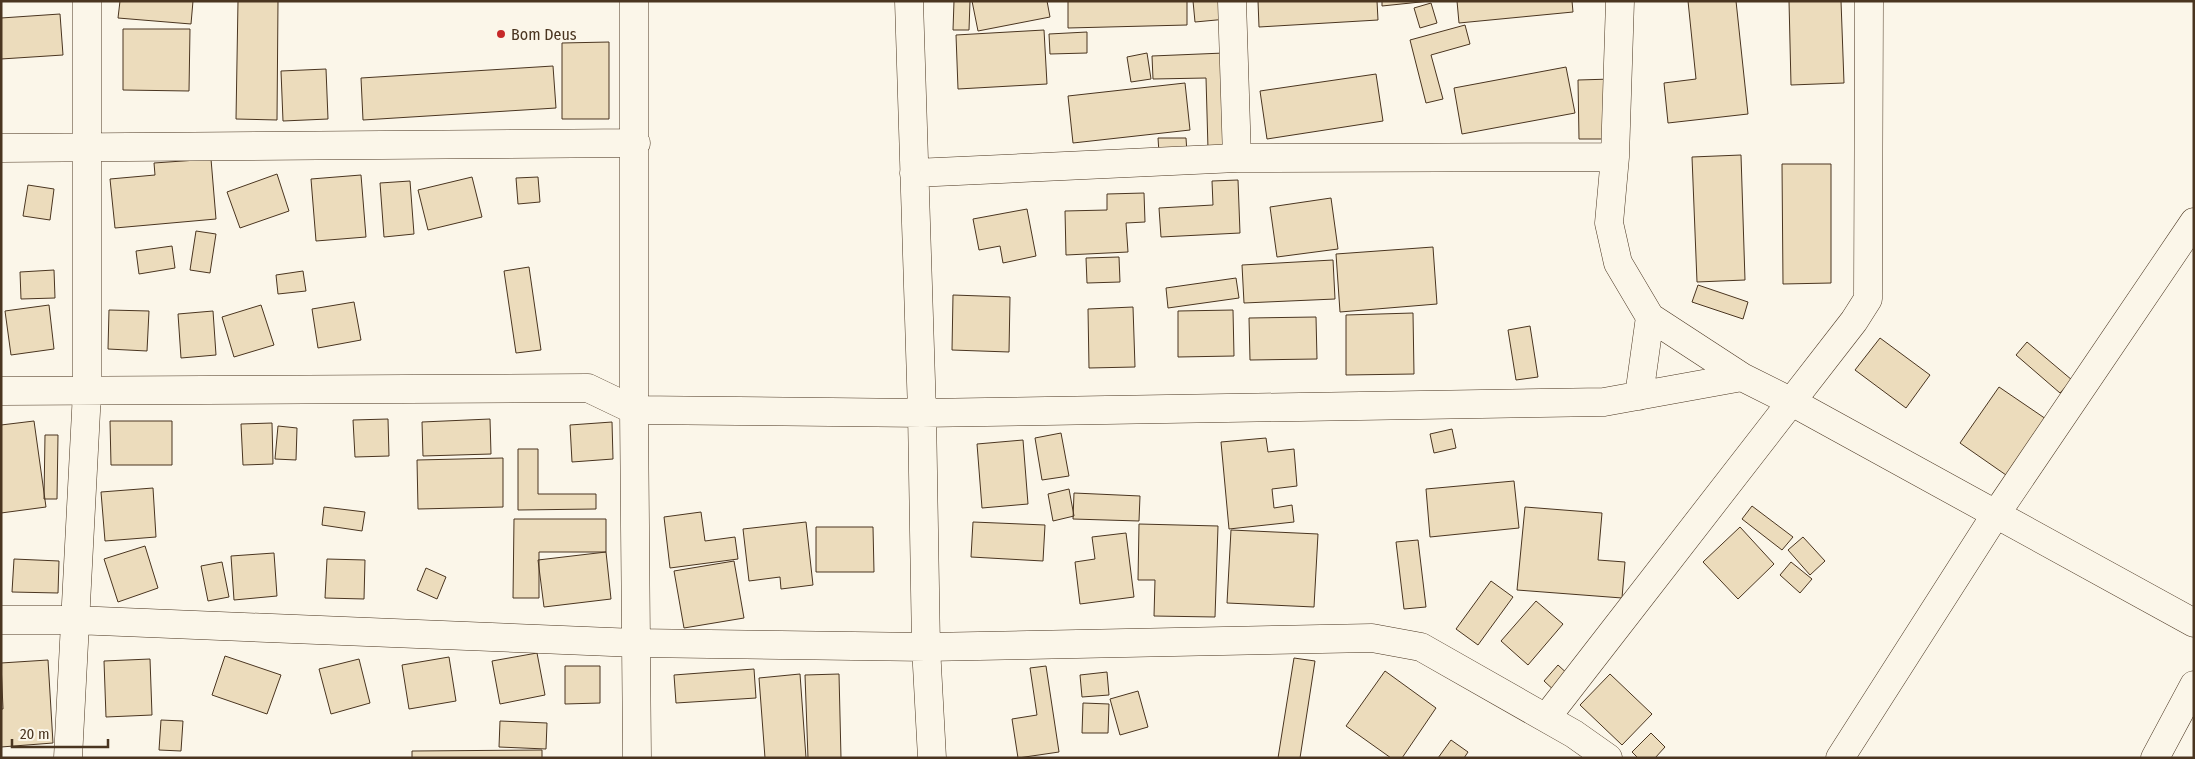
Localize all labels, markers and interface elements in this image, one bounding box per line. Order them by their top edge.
place label: Bom Deus [511,25,577,44]
marker: Bom Deus [495,28,507,40]
scale bar [12,716,109,748]
text: 20 m [20,725,50,743]

